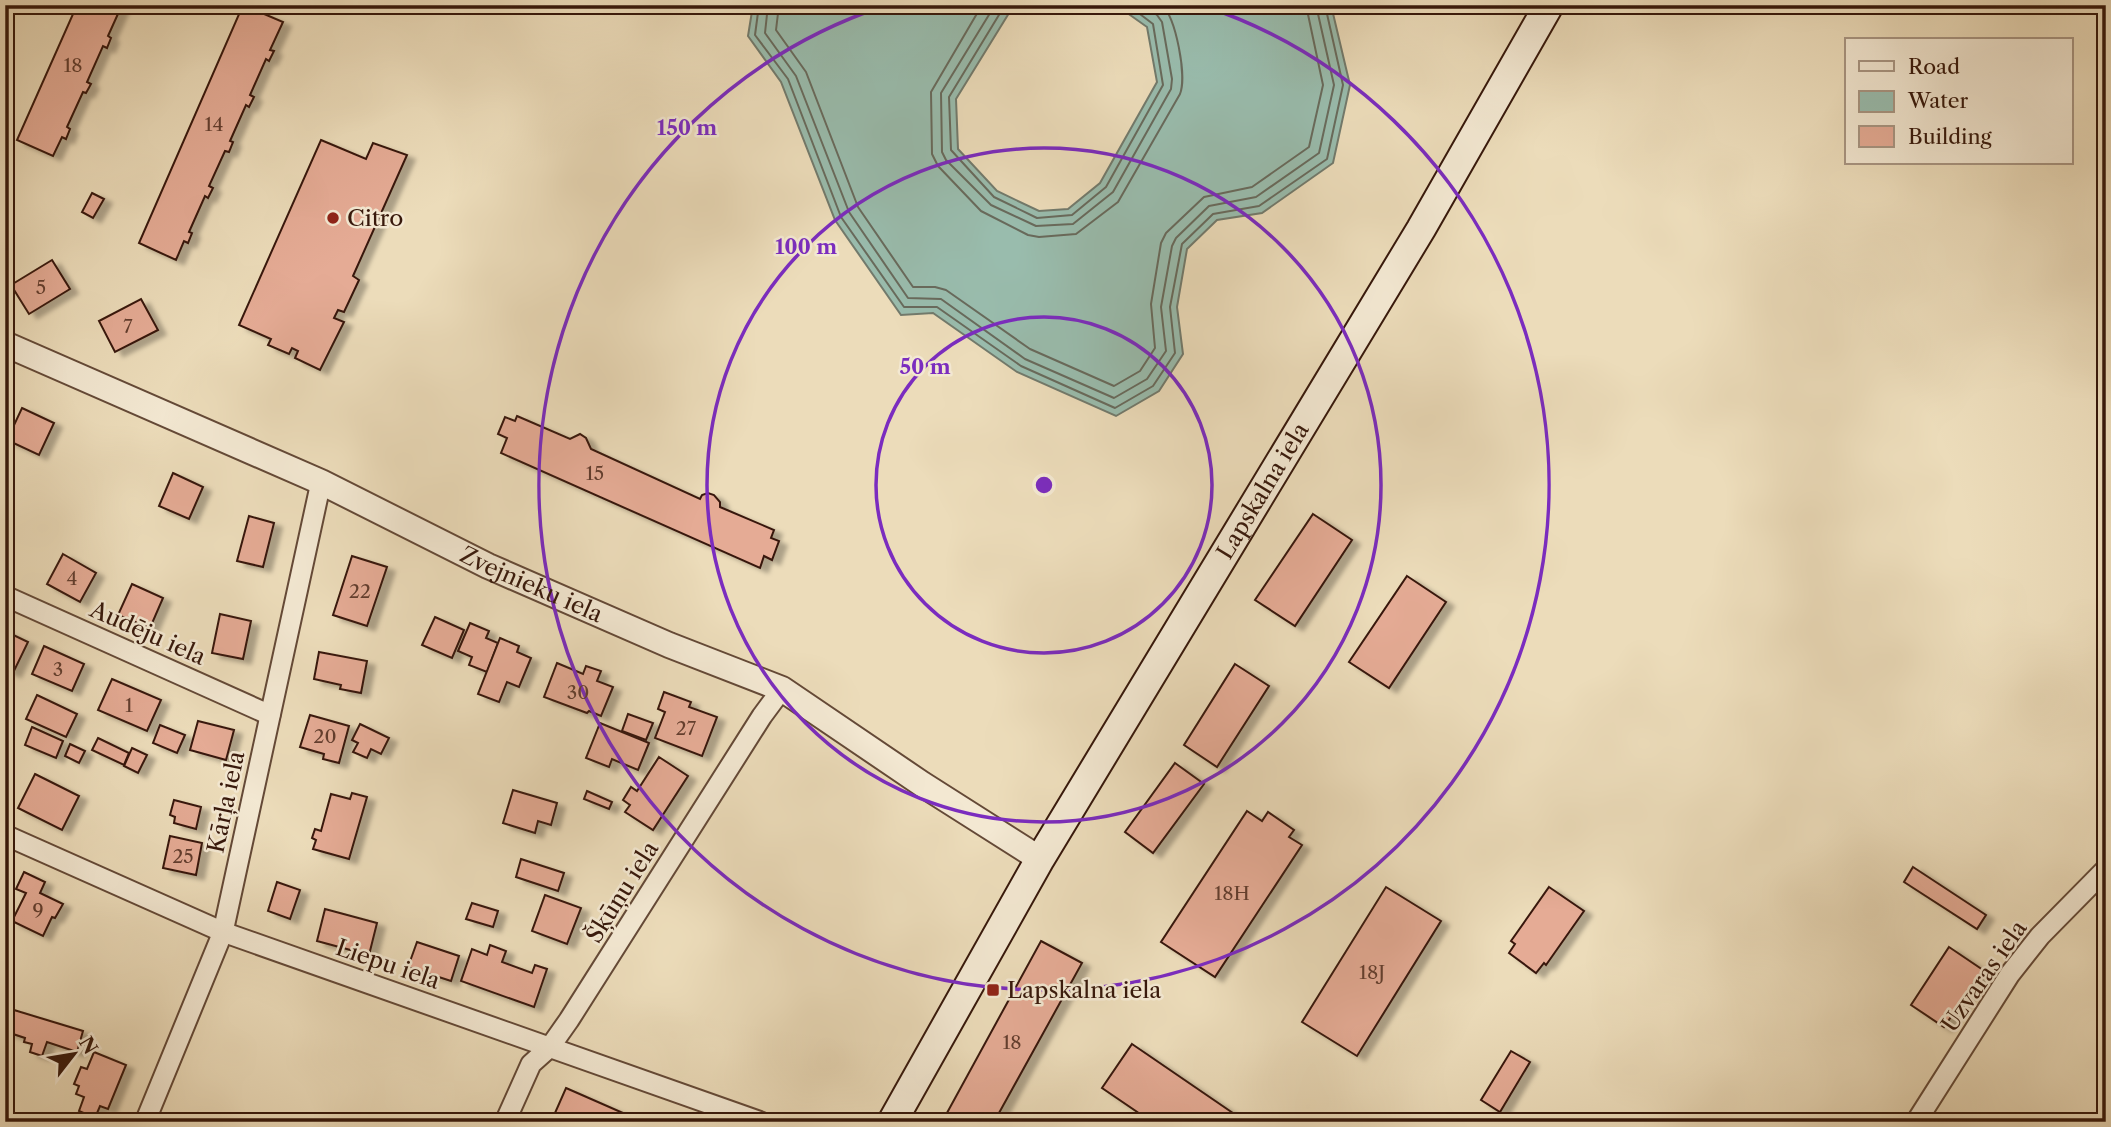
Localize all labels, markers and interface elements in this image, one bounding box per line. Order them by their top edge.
legend [1845,38,2072,164]
house number: 18 [63,54,83,77]
text: Road [1908,54,1960,79]
text: Water [1907,88,1968,113]
house number: 14 [205,113,223,136]
text: 150 m [657,115,717,140]
text: Building [1908,124,1993,149]
place label: Citro [347,204,403,232]
marker: Citro [325,210,341,226]
text: 100 m [775,234,837,259]
house number: 5 [36,276,46,299]
house number: 7 [123,315,133,338]
text: 50 m [899,354,951,379]
street label: Lapskalna iela [1211,417,1315,564]
house number: 15 [586,462,604,485]
centre of rings [1032,473,1056,497]
street label: Zvejnieku iela [456,540,608,629]
house number: 4 [67,567,78,590]
house number: 22 [349,580,371,603]
street label: Audēju iela [85,595,211,671]
house number: 3 [53,658,63,681]
house number: 30 [567,681,589,704]
house number: 1 [125,694,133,717]
house number: 27 [676,717,697,740]
house number: 20 [314,725,336,748]
street label: Kārļa iela [202,748,251,855]
street label: Šķūņu iela [580,835,665,948]
house number: 25 [172,845,194,868]
house number: 18H [1214,882,1250,905]
house number: 9 [32,899,44,922]
street label: Uzvaras iela [1935,914,2033,1037]
street label: Liepu iela [332,933,445,995]
house number: 18J [1359,961,1385,984]
place label: Lapskalna iela [1007,976,1162,1004]
marker: Lapskalna iela [985,982,1001,998]
north arrow [38,1018,108,1088]
house number: 18 [1002,1031,1022,1054]
text: N [74,1033,102,1059]

